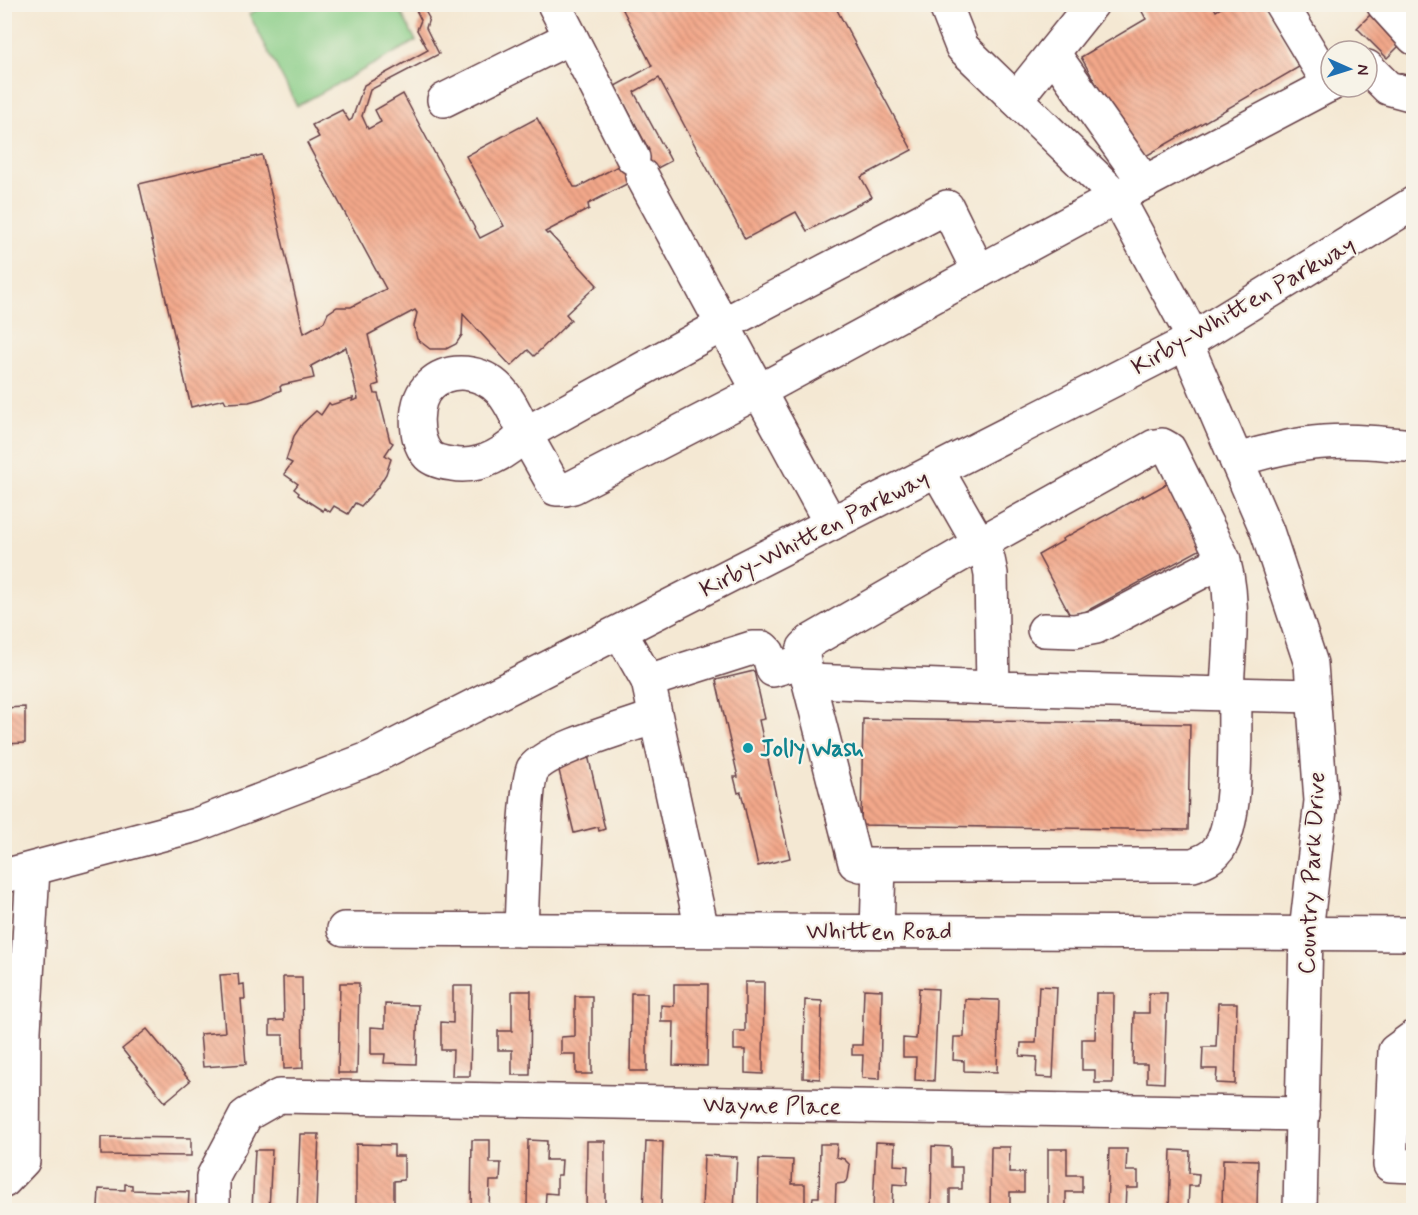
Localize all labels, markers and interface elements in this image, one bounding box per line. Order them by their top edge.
north arrow [1319,39,1379,99]
text: N [1352,64,1373,76]
street label: Kirby-Whitten Parkway [1126,230,1361,383]
street label: Kirby-Whitten Parkway [695,463,935,606]
place label: Jolly Wash [760,734,864,765]
marker: Jolly Wash [741,741,755,755]
street label: Country Park Drive [1292,771,1333,975]
street label: Whitten Road [806,917,952,948]
street label: Wayne Place [703,1090,842,1123]

